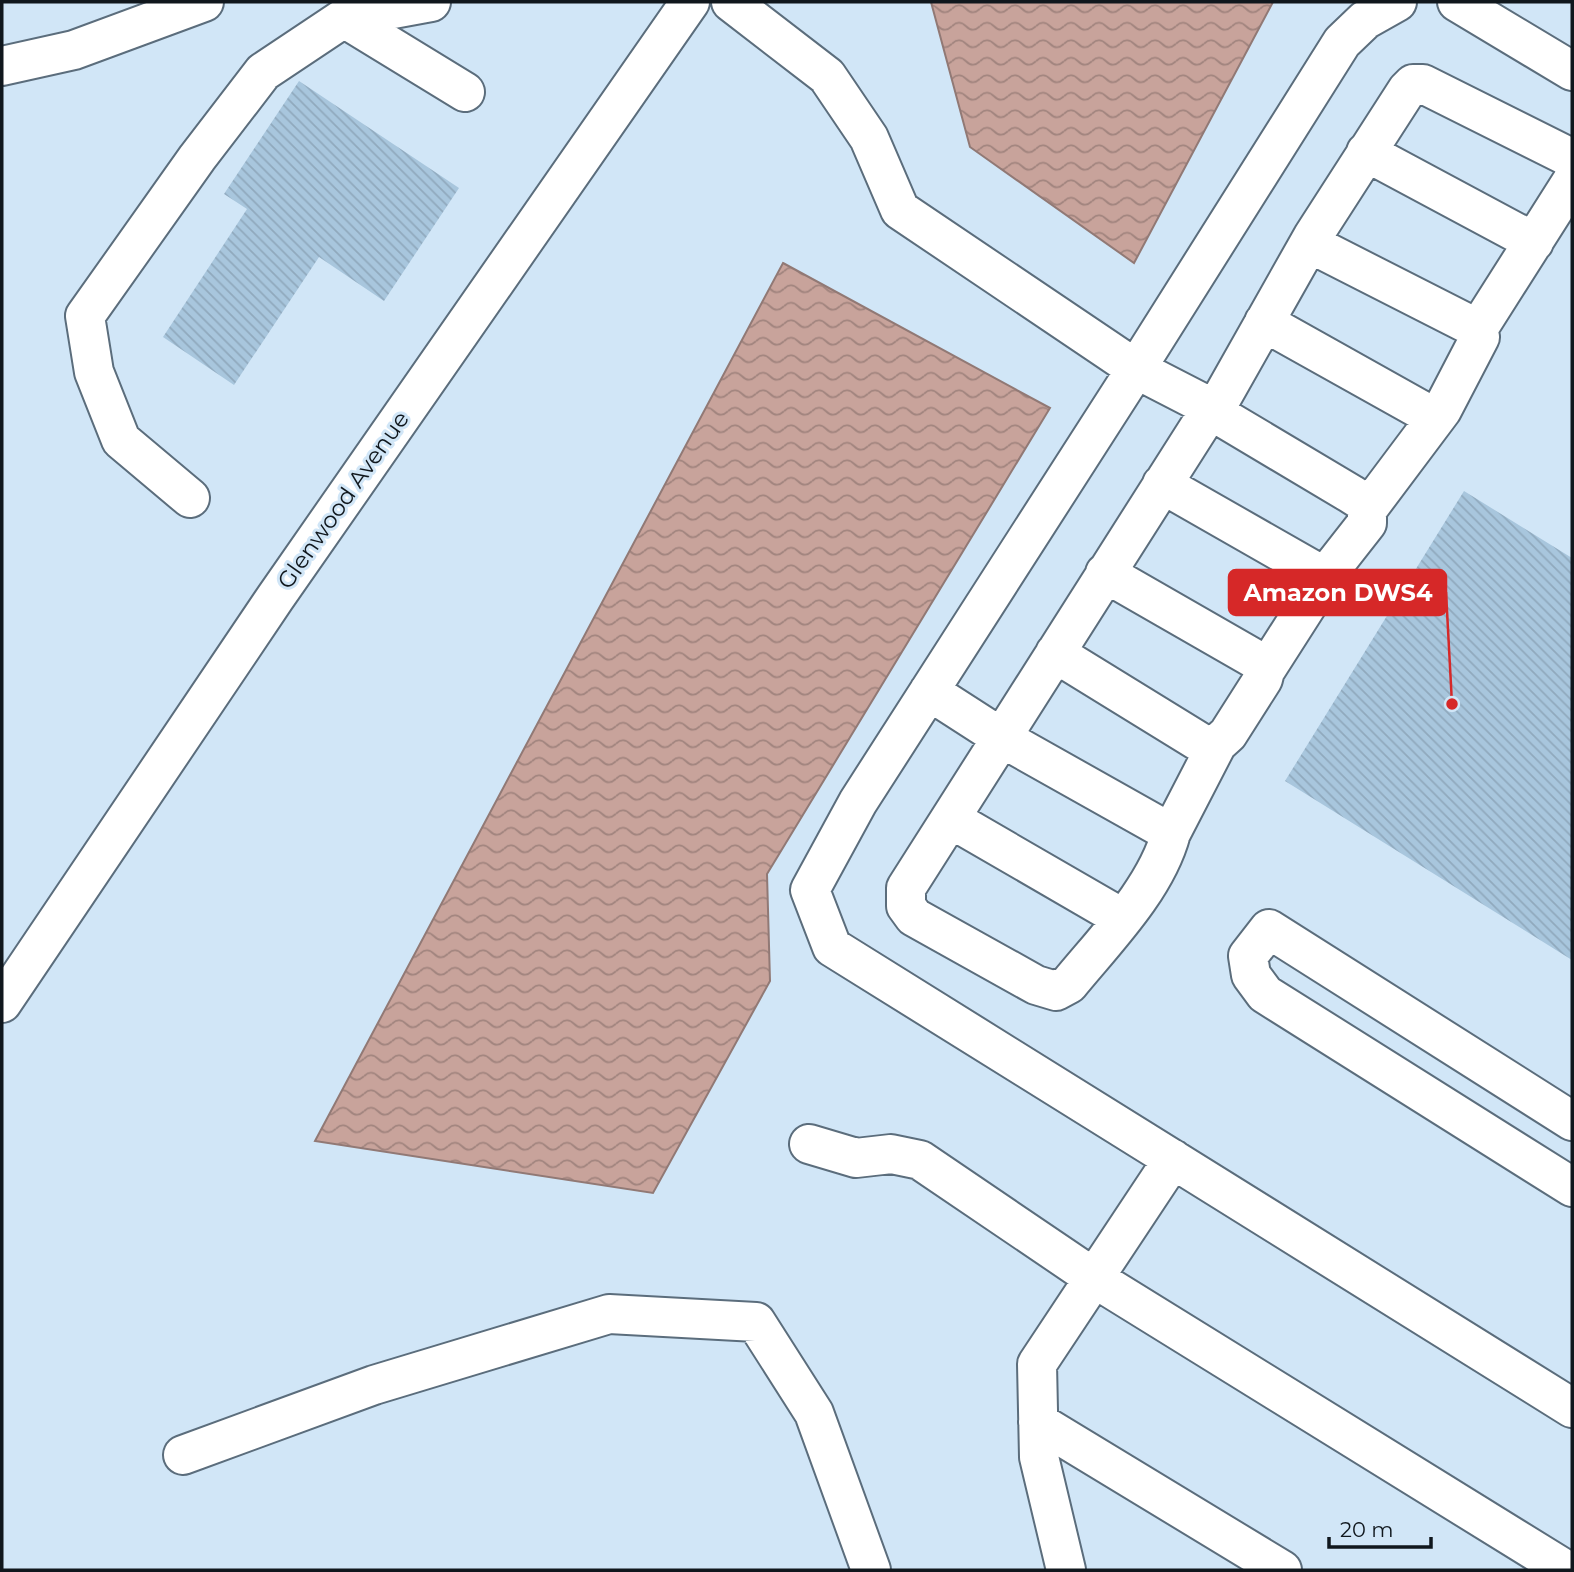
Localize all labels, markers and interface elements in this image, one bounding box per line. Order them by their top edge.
street label: Glenwood Avenue [271,406,415,594]
callout: Amazon DWS4 [1229,570,1446,615]
text: Amazon DWS4 [1242,578,1433,607]
scale bar [1329,1506,1430,1550]
text: 20 m [1340,1517,1394,1542]

